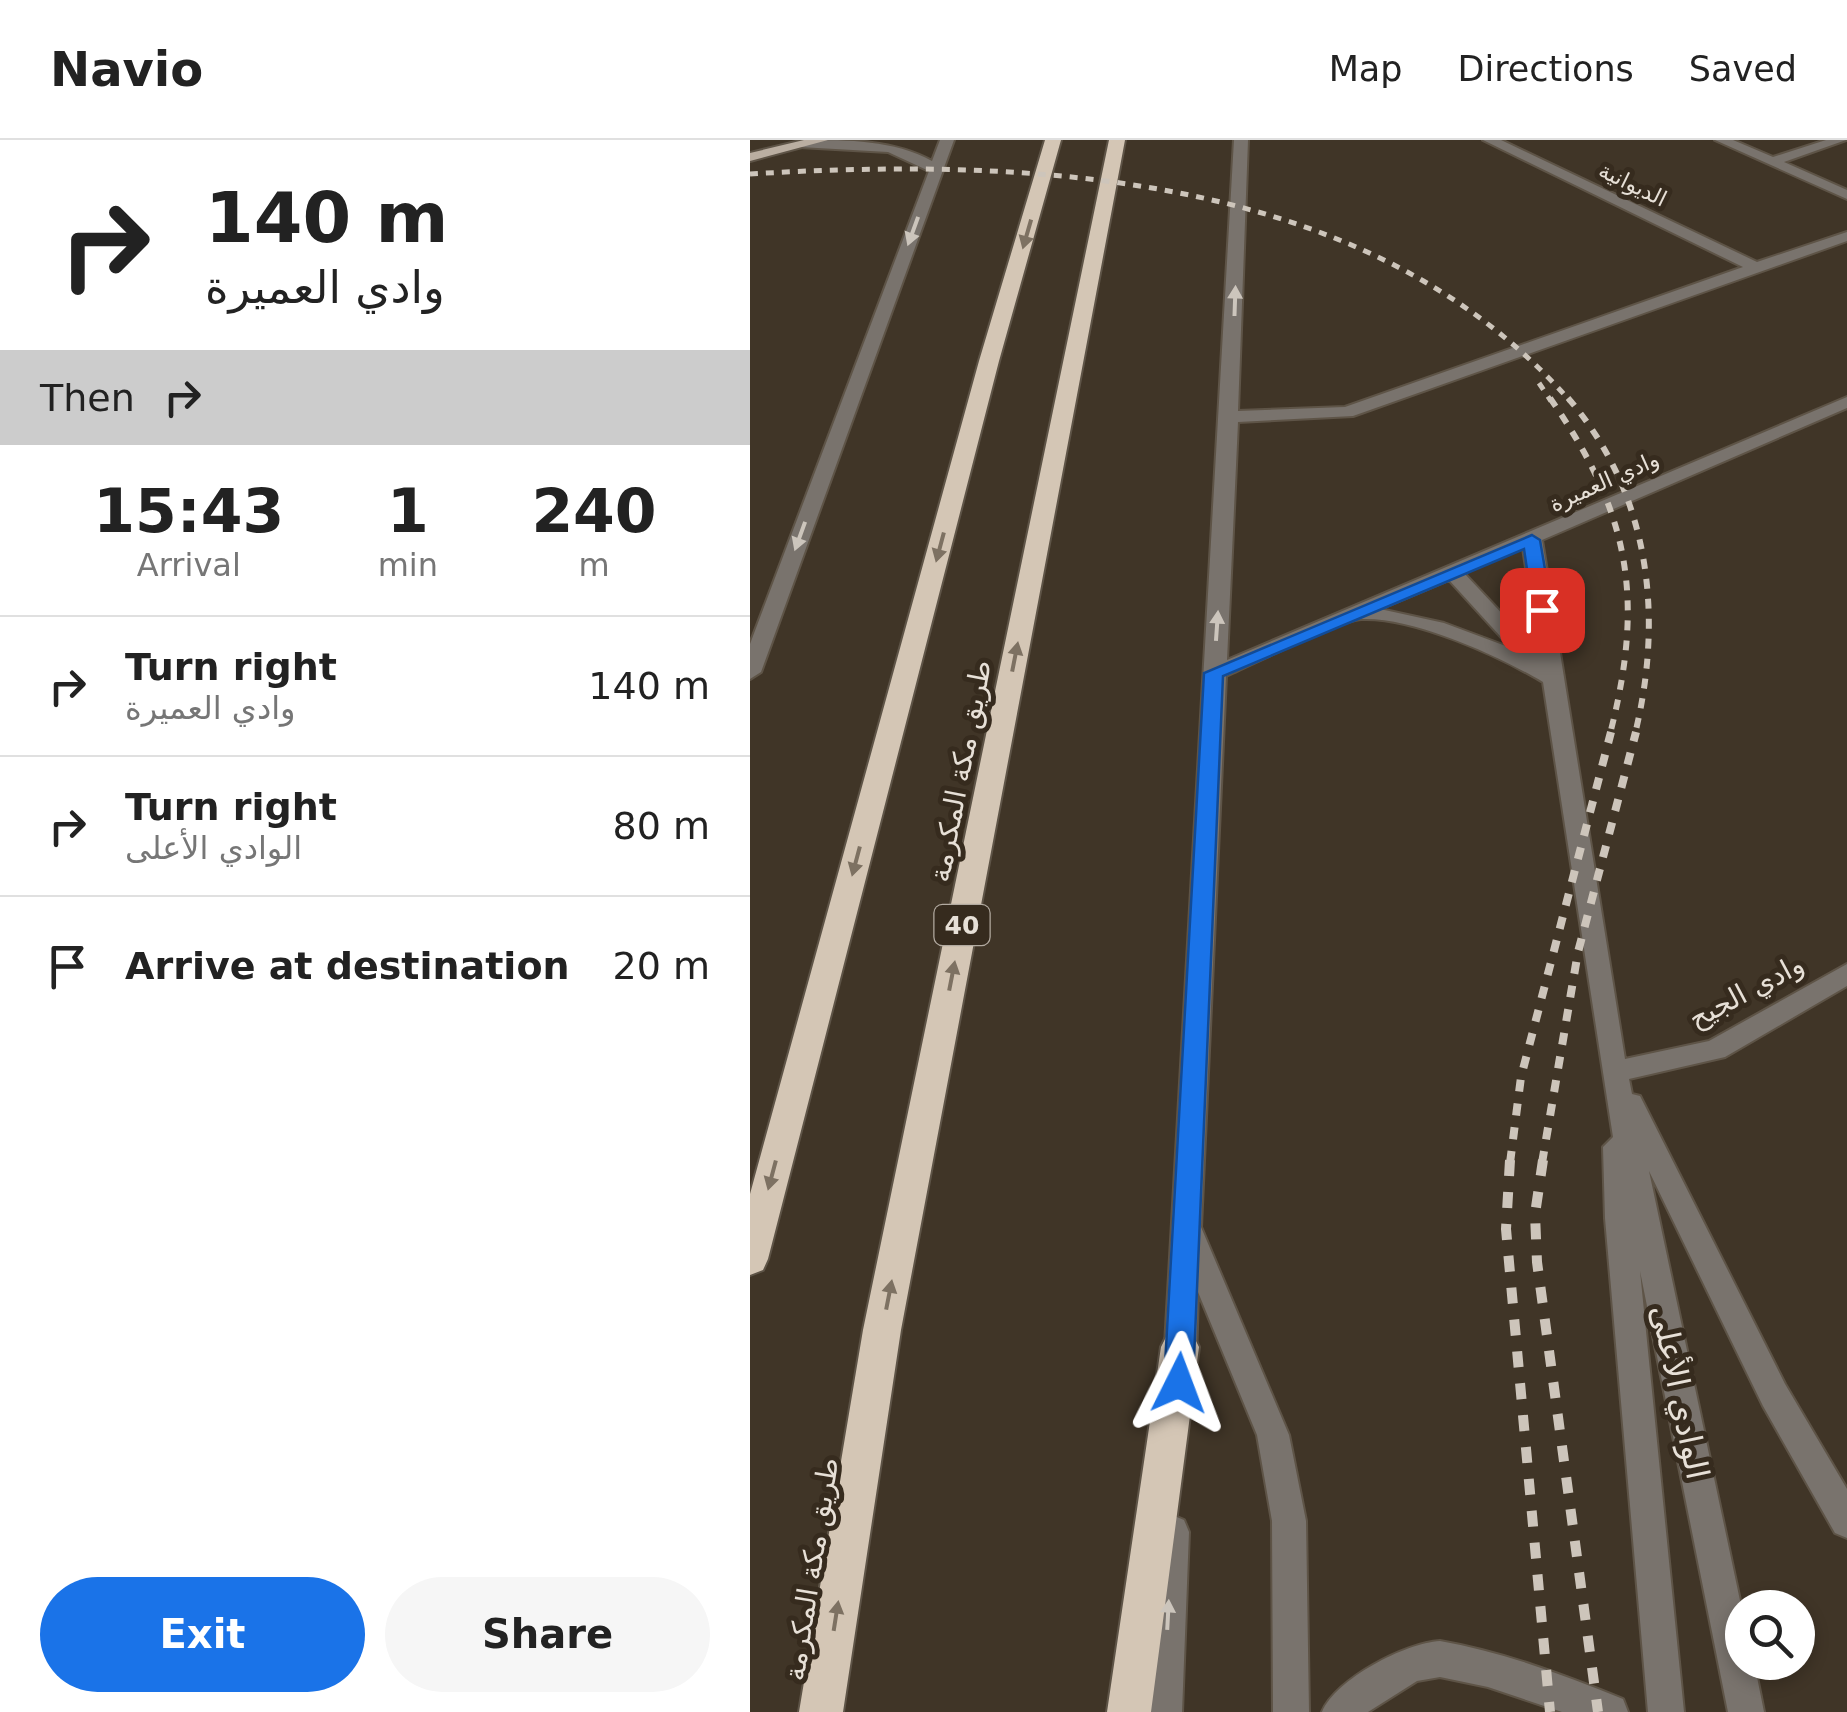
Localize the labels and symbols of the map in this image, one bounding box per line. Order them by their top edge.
street label: الديوانية [1595,157,1671,212]
one-way arrow [905,217,920,247]
one-way arrow [1019,219,1034,250]
one-way arrow [1227,285,1243,317]
street label: وادي العميرة [1546,446,1663,517]
one-way arrow [792,522,807,552]
one-way arrow [931,532,947,563]
pin [1500,568,1585,653]
one-way arrow [1209,609,1225,641]
one-way arrow [1008,642,1024,673]
street label: طريق مكة المكرمة [923,657,998,885]
one-way arrow [848,846,864,877]
road number: 40 [934,905,990,945]
street label: وادي الجيح [1683,947,1809,1035]
one-way arrow [945,960,961,991]
one-way arrow [764,1160,780,1191]
one-way arrow [882,1279,898,1310]
street label: الوادي الأعلى [1643,1301,1718,1483]
position arrow [1127,1331,1231,1435]
street label: طريق مكة المكرمة [778,1455,845,1683]
one-way arrow [1160,1598,1176,1630]
one-way arrow [829,1599,844,1631]

